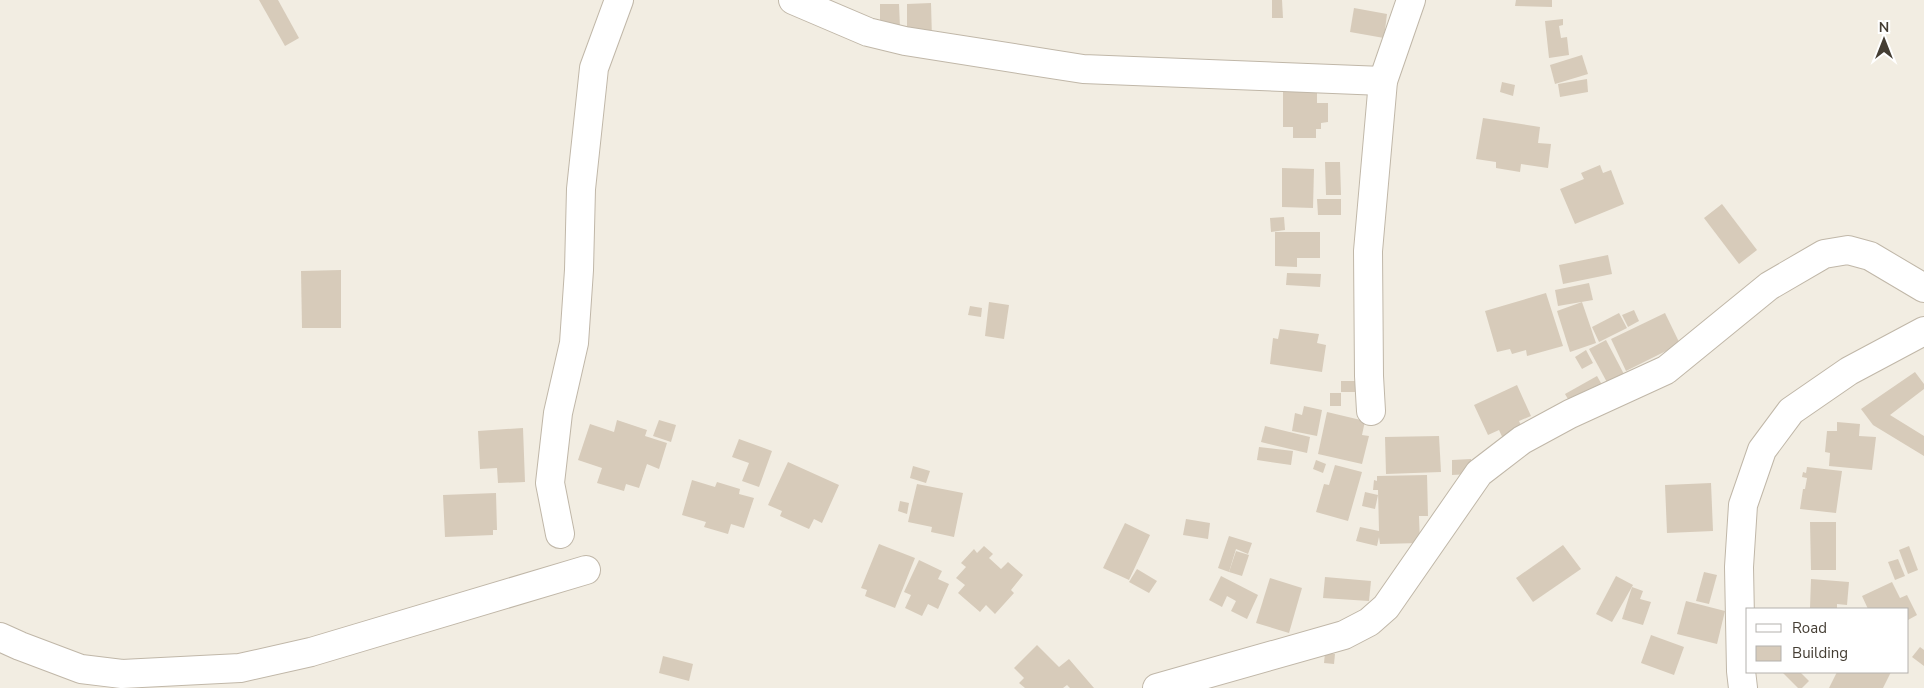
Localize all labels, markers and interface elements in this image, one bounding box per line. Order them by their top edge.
north arrow [1859,15,1909,65]
text: N [1879,18,1889,37]
legend [1746,608,1909,673]
text: Road [1792,618,1827,638]
text: Building [1792,643,1848,663]

